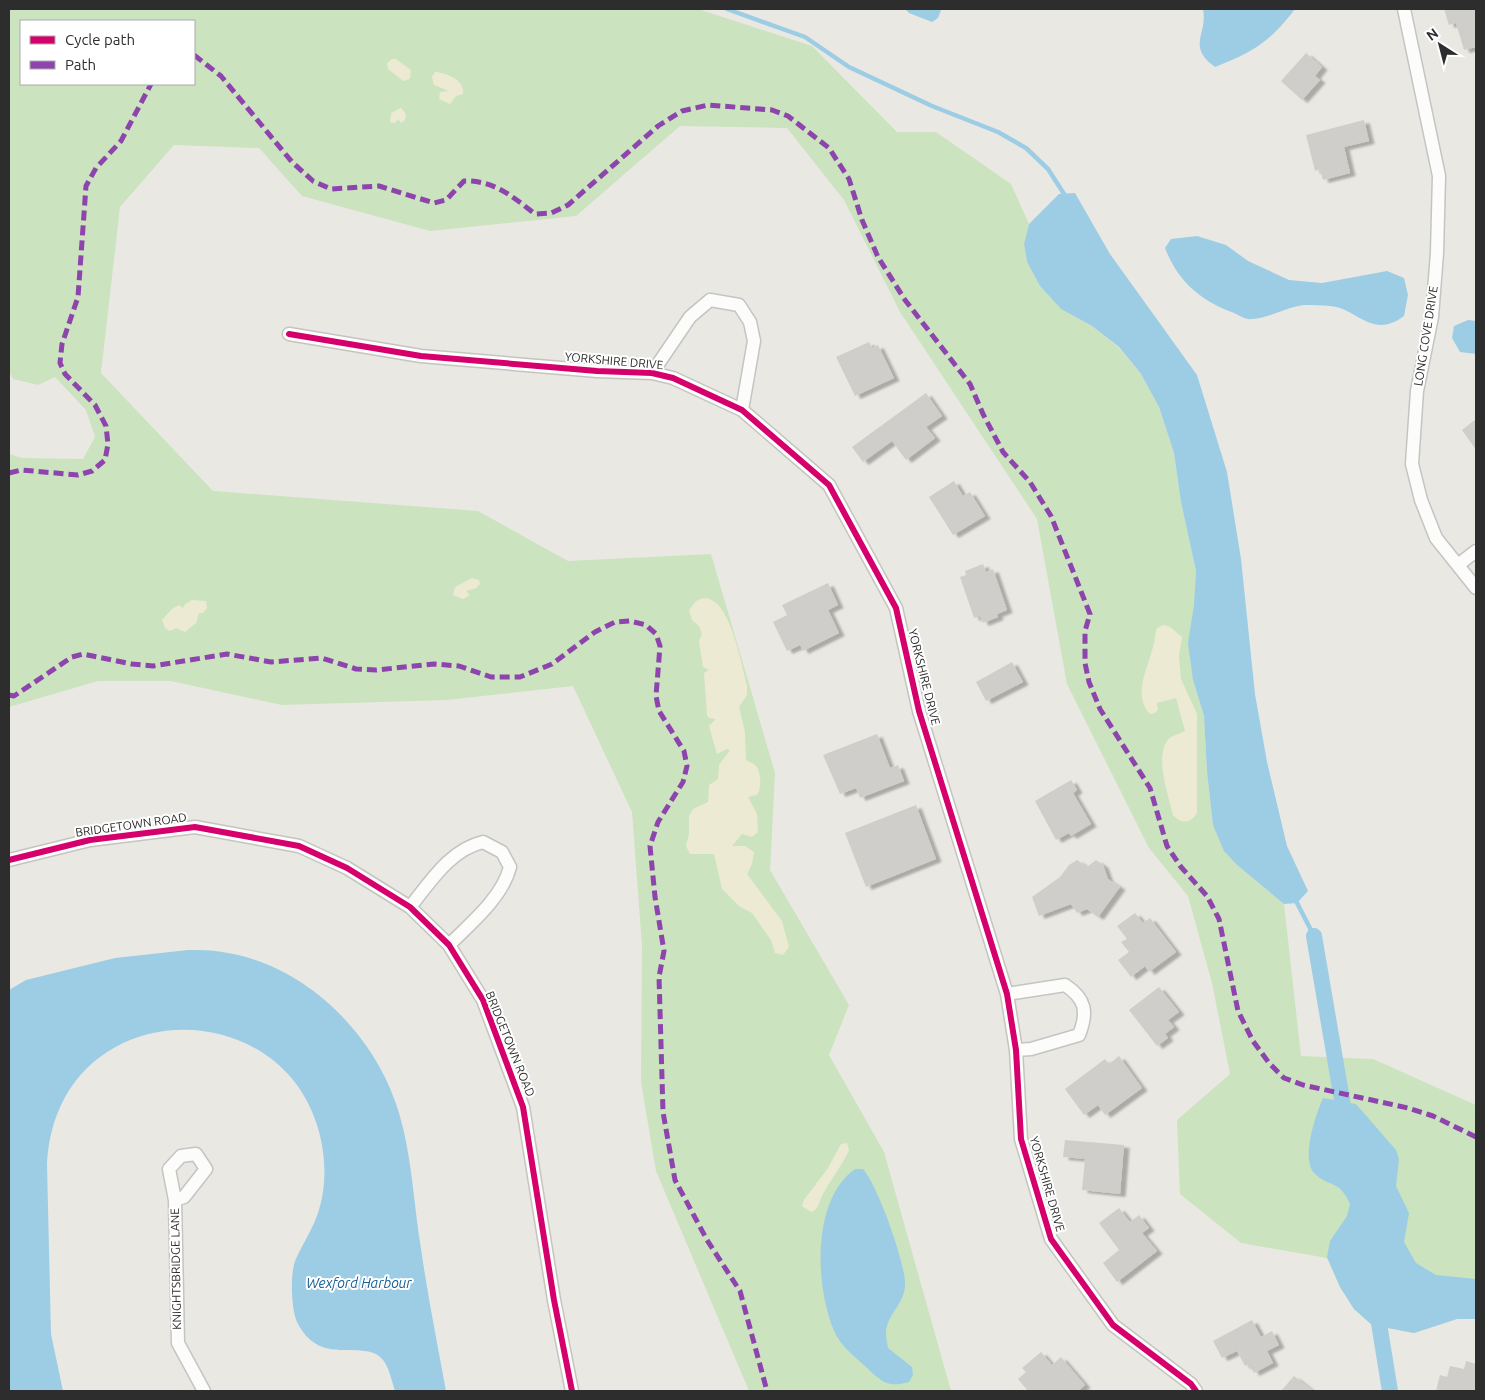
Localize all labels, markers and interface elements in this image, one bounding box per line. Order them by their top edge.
legend [20,20,195,85]
north arrow [1415,20,1465,70]
text: N [1423,25,1441,44]
text: Cycle path [65,31,135,48]
text: Path [65,56,96,73]
street label: LONG COVE DRIVE [1411,285,1440,387]
street label: YORKSHIRE DRIVE [564,350,664,371]
street label: YORKSHIRE DRIVE [906,627,943,727]
street label: BRIDGETOWN ROAD [74,810,188,839]
street label: BRIDGETOWN ROAD [483,989,538,1098]
street label: YORKSHIRE DRIVE [1028,1135,1067,1233]
street label: KNIGHTSBRIDGE LANE [168,1208,183,1330]
water label: Wexford Harbour [306,1275,412,1291]

